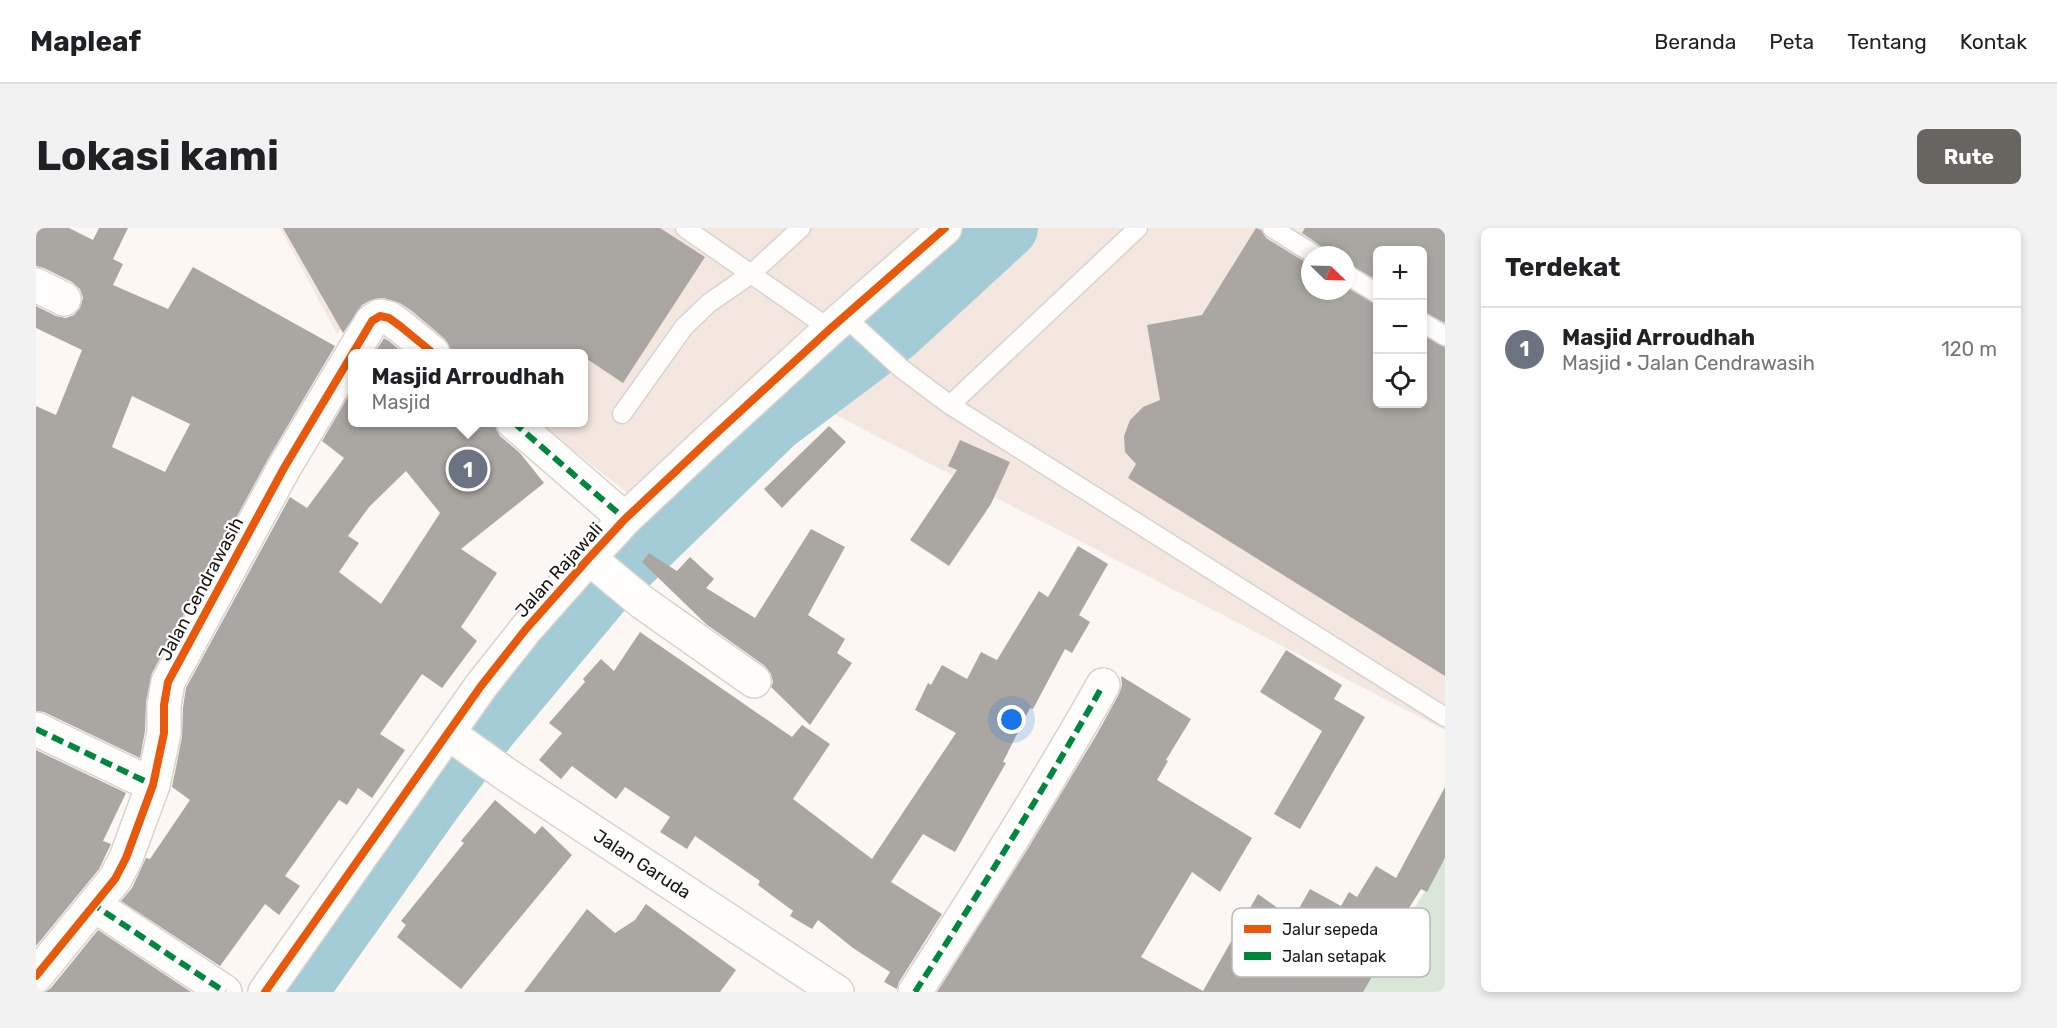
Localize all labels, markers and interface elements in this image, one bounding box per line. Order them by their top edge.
text: Mapleaf [30,25,141,58]
text: Beranda [1654,29,1736,54]
text: Peta [1769,29,1814,54]
text: Tentang [1847,29,1927,54]
text: Kontak [1960,29,2027,54]
button: Rute [1917,129,2021,184]
text: Lokasi kami [36,131,279,181]
north arrow [1301,246,1355,300]
map controls [1373,246,1427,408]
button: + [1373,246,1427,300]
text: Terdekat [1505,252,1620,283]
button: − [1373,300,1427,354]
text: Masjid Arroudhah [1562,324,1755,351]
text: 1 [1520,337,1529,361]
text: 120 m [1941,337,1997,361]
popup [348,349,588,427]
text: Masjid · Jalan Cendrawasih [1562,351,1815,375]
button: locate [1373,354,1427,408]
text: Masjid Arroudhah [372,363,564,390]
text: Masjid [372,390,430,414]
pin: 1 [448,446,488,492]
street label: Jalan Cendrawasih [154,513,248,665]
street label: Jalan Rajawali [511,518,607,622]
your location [997,705,1026,734]
street label: Jalan Garuda [589,824,695,904]
legend [1232,908,1430,977]
text: Jalur sepeda [1282,920,1378,939]
text: Jalan setapak [1282,947,1387,966]

